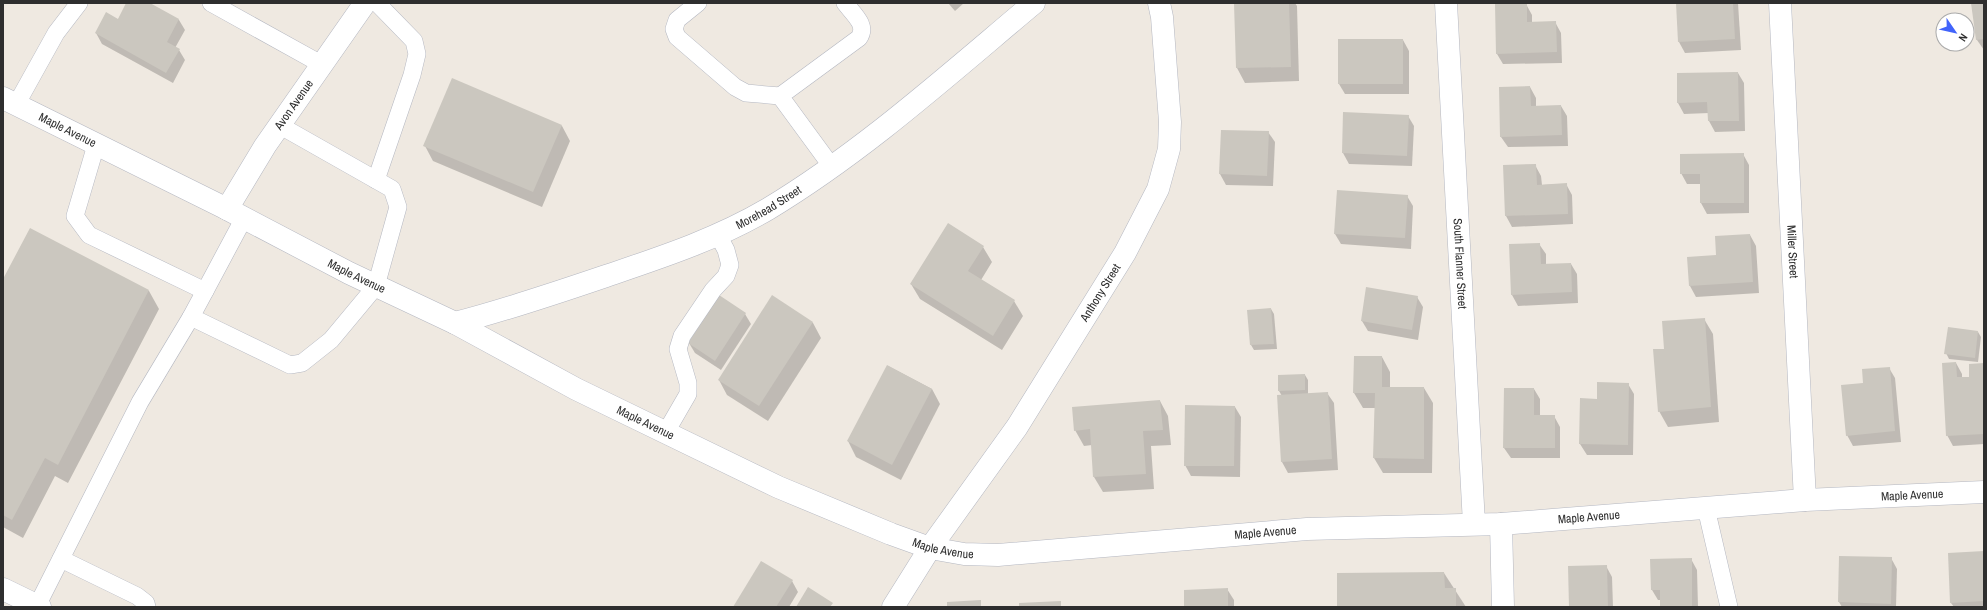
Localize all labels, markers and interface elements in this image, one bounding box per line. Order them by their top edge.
north arrow [1935,12,1975,52]
text: N [1956,31,1971,44]
street label: Avon Avenue [270,76,317,134]
street label: Maple Avenue [36,109,99,151]
street label: Morehead Street [733,182,805,233]
street label: South Flanner Street [1450,218,1470,310]
street label: Miller Street [1783,225,1802,279]
street label: Maple Avenue [325,255,388,297]
street label: Anthony Street [1076,261,1124,326]
street label: Maple Avenue [614,402,677,443]
street label: Maple Avenue [1881,486,1944,505]
street label: Maple Avenue [1557,507,1621,527]
street label: Maple Avenue [1234,522,1297,543]
street label: Maple Avenue [910,534,974,562]

